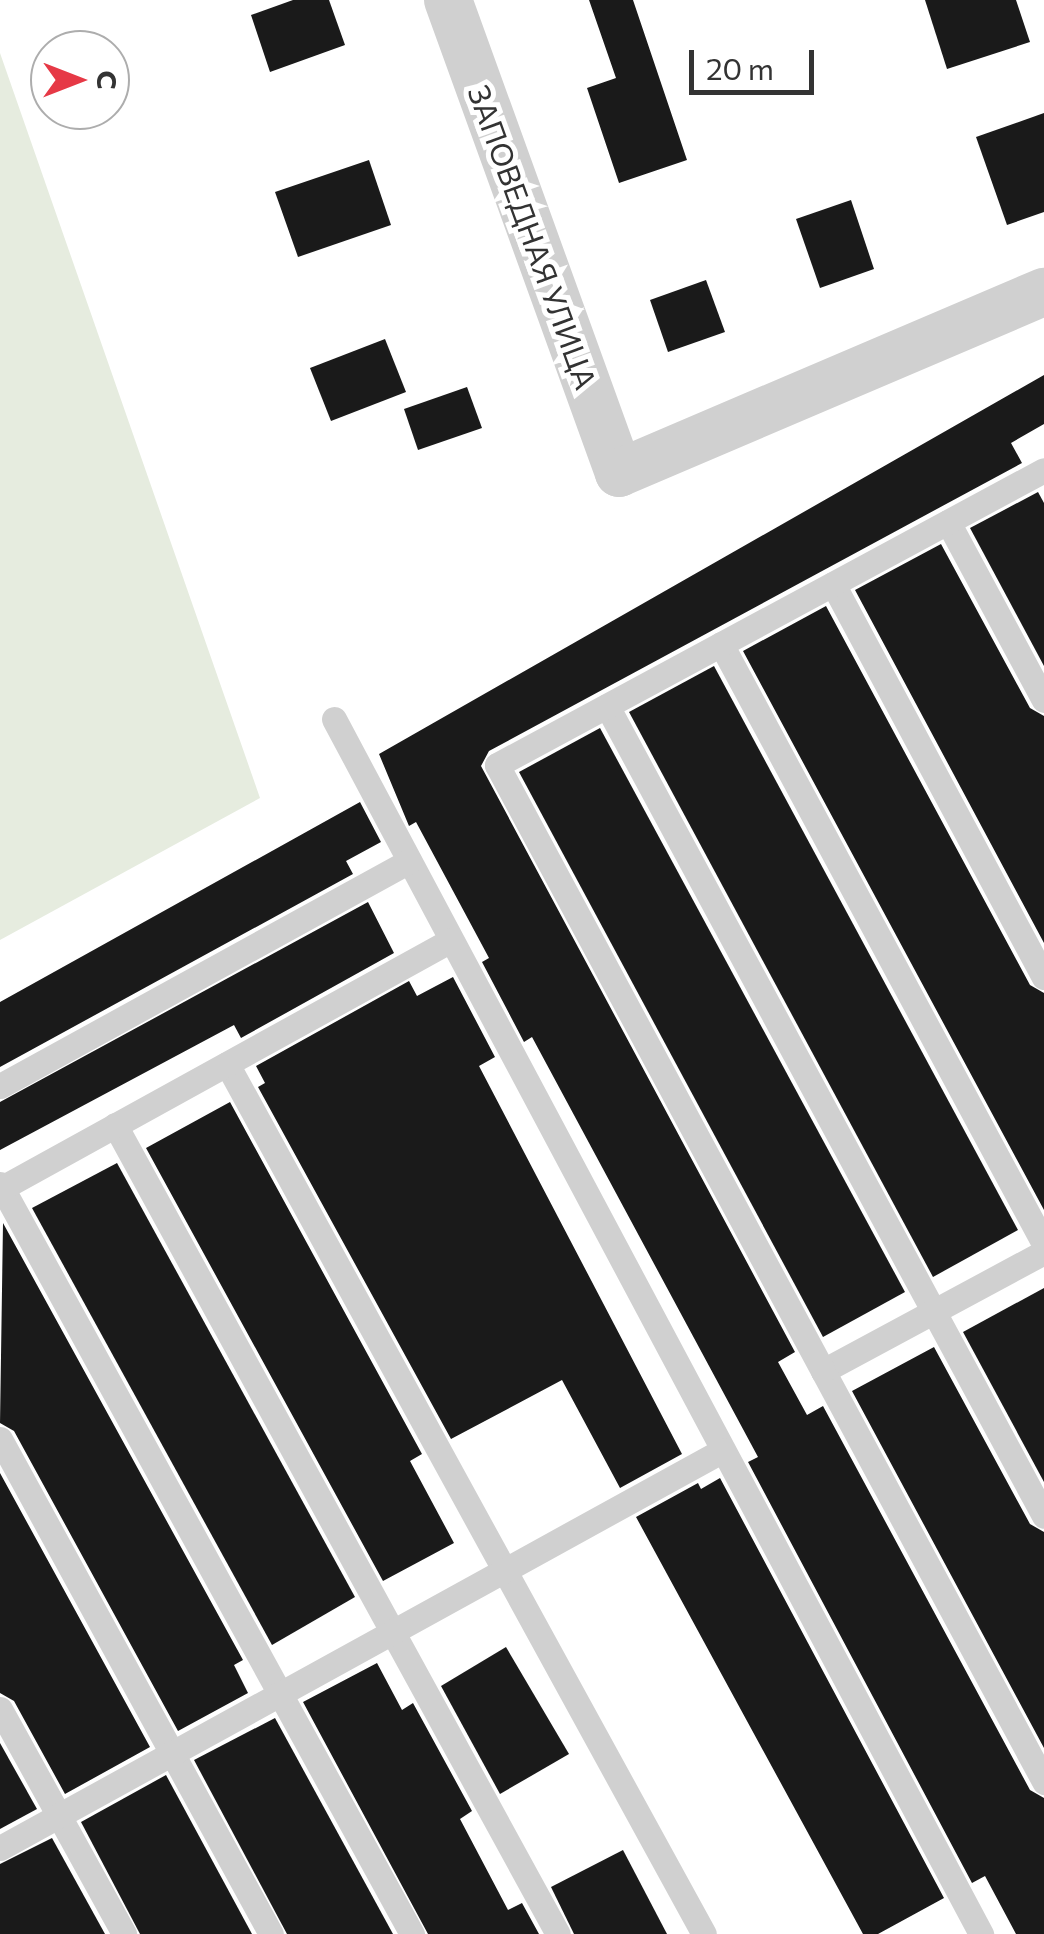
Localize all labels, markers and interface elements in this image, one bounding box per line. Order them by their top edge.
north arrow [30,30,130,130]
scale bar [694,30,819,92]
text: 20 m [706,49,774,86]
text: С [91,70,125,90]
street label: ЗАПОВЕДНАЯ УЛИЦА [461,80,605,394]

